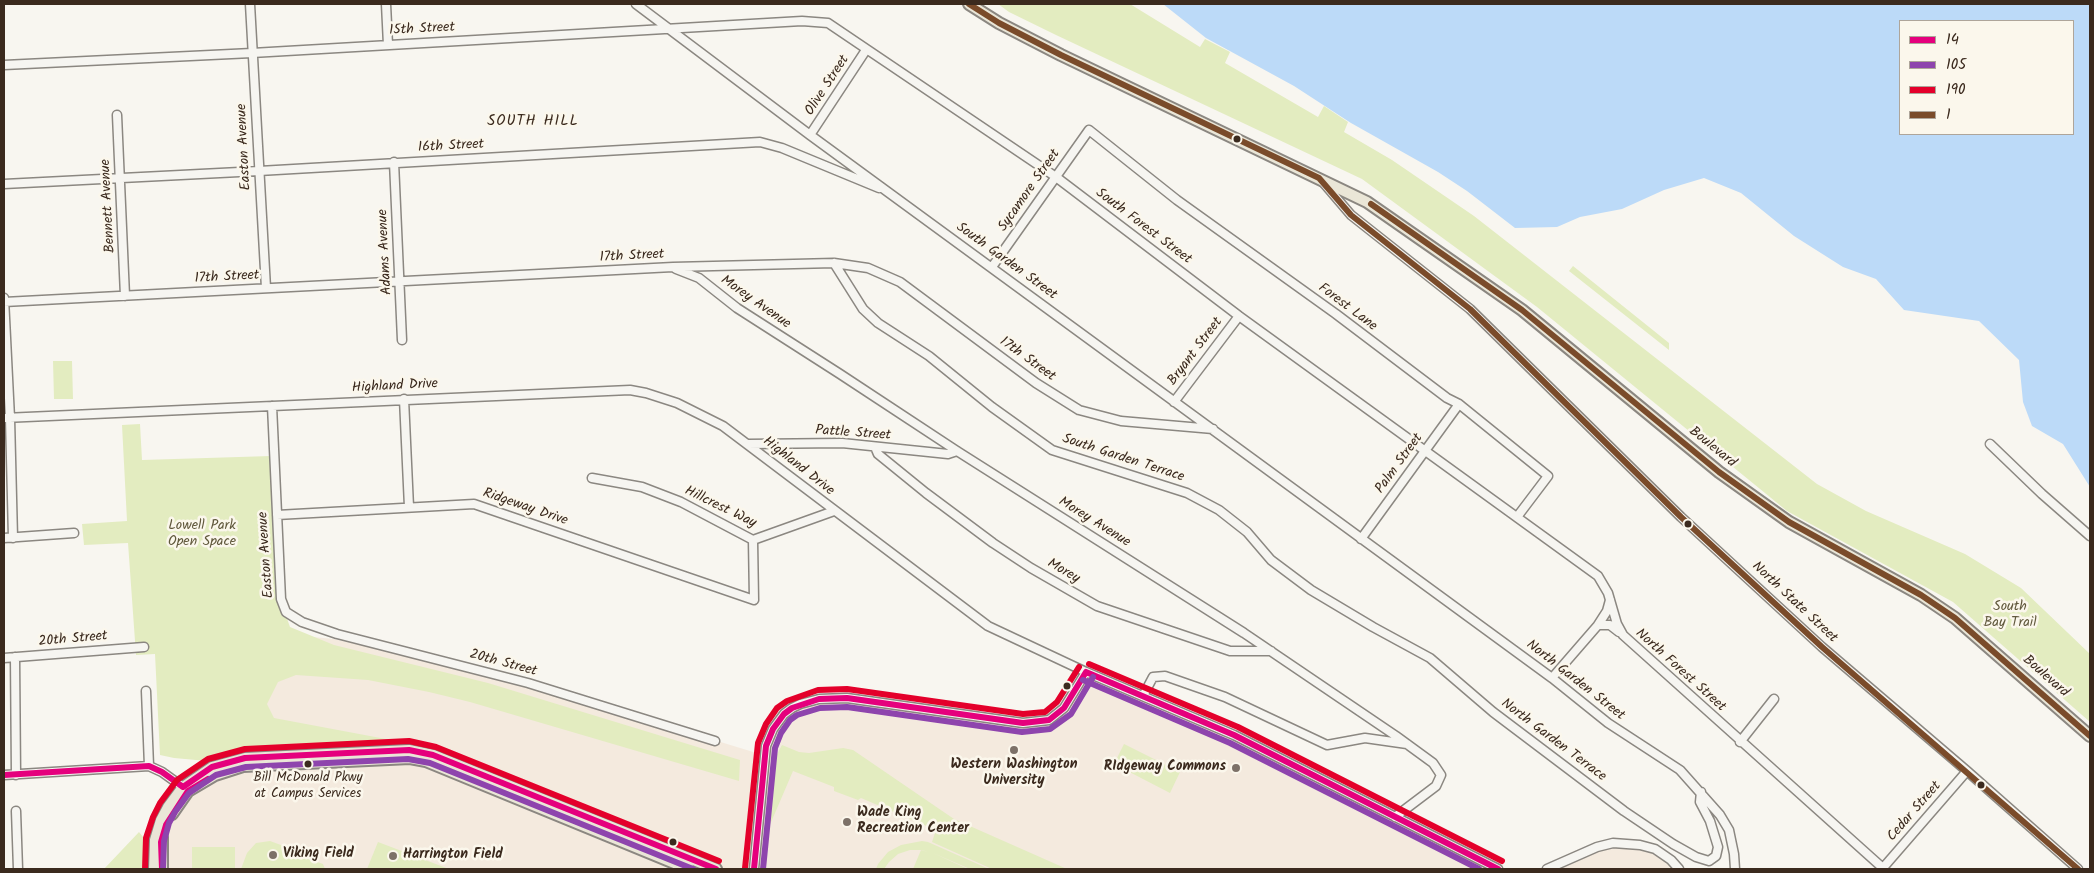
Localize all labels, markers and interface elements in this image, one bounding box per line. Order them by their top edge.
street label: 15th Street [389,20,455,40]
legend [1899,20,2074,135]
text: 14 [1946,28,1959,52]
street label: Olive Street [802,53,854,119]
text: 105 [1946,53,1966,77]
text: 190 [1946,78,1966,102]
street label: Easton Avenue [234,103,256,191]
text: 1 [1946,103,1951,127]
district label: SOUTH HILL [486,113,580,131]
unlabelled marker [1232,134,1242,144]
street label: 16th Street [417,137,485,157]
street label: Sycamore Street [995,147,1065,235]
street label: Bennett Avenue [98,159,120,253]
street label: South Forest Street [1092,185,1194,269]
street label: Adams Avenue [375,209,397,295]
street label: South Garden Street [952,220,1060,304]
street label: 17th Street [599,247,665,267]
street label: 17th Street [194,268,260,288]
street label: Morey Avenue [717,273,793,333]
street label: Forest Lane [1314,280,1380,336]
street label: Bryant Street [1165,315,1227,389]
street label: 17th Street [996,334,1058,386]
street label: Highland Drive [352,376,438,398]
street label: Pattle Street [815,423,891,445]
street label: Boulevard [1685,424,1739,472]
street label: South Garden Terrace [1060,431,1186,487]
street label: Palm Street [1373,431,1427,497]
street label: Highland Drive [759,434,837,500]
street label: Hillcrest Way [681,483,759,533]
street label: Ridgeway Drive [480,486,570,530]
street label: Morey Avenue [1055,494,1133,552]
street label: Easton Avenue [256,511,278,599]
park label: Lowell Park Open Space [168,519,236,552]
unlabelled marker [1683,519,1693,529]
street label: Morey [1044,556,1082,588]
street label: North State Street [1748,559,1840,647]
park label: South Bay Trail [1983,600,2037,632]
street label: North Forest Street [1631,626,1729,716]
street label: 20th Street [38,629,108,651]
street label: North Garden Street [1522,637,1628,725]
street label: 20th Street [467,647,539,681]
street label: Boulevard [2018,652,2072,702]
unlabelled marker [1062,681,1072,691]
street label: North Garden Terrace [1497,696,1609,786]
marker: Western Washington University [1008,744,1020,756]
place label: Western Washington University [951,758,1077,790]
marker: Bill McDonald Pkwy at Campus Services [303,759,313,769]
place label: RIdgeway Commons [1104,760,1226,776]
marker: RIdgeway Commons [1230,762,1242,774]
place label: Bill McDonald Pkwy at Campus Services [253,771,363,802]
street label: Cedar Street [1884,779,1946,845]
unlabelled marker [1976,780,1986,790]
place label: Wade King Recreation Center [857,806,969,839]
marker: Wade King Recreation Center [841,816,853,828]
unlabelled marker [668,837,678,847]
place label: Viking Field [283,847,354,863]
place label: Harrington Field [403,848,503,864]
marker: Viking Field [267,849,279,861]
marker: Harrington Field [387,850,399,862]

